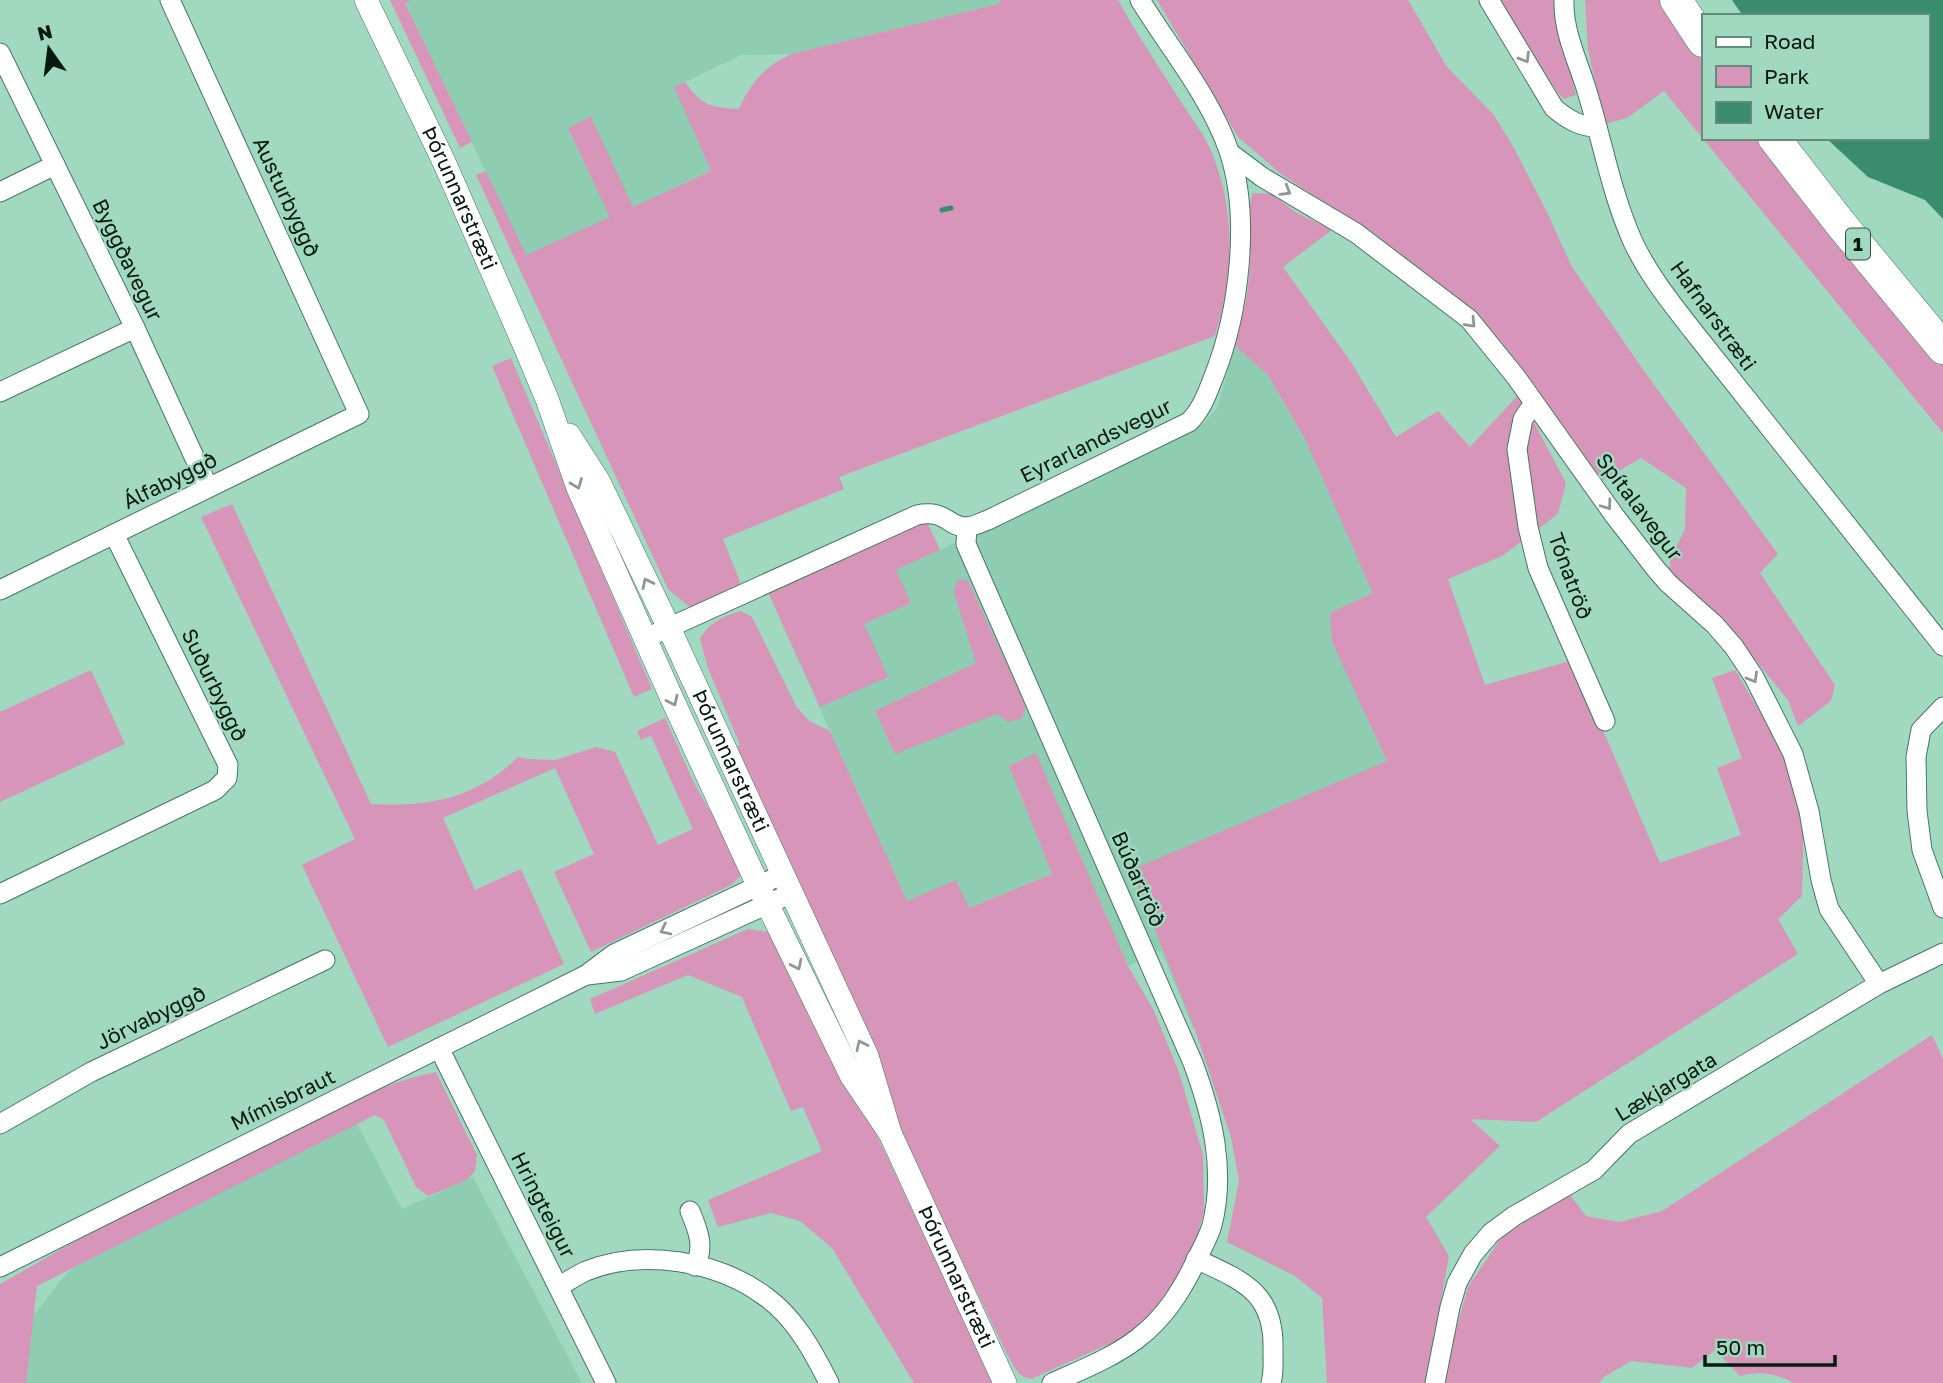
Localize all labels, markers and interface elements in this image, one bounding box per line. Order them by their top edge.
north arrow [14,14,84,84]
legend [1702,14,1929,140]
text: N [35,19,55,45]
text: Road [1764,28,1815,54]
one-way arrow [1516,51,1529,64]
text: Park [1764,63,1810,89]
text: Water [1764,98,1824,124]
street label: Þórunnarstræti [417,122,504,273]
street label: Austurbyggð [248,133,326,261]
one-way arrow [1279,183,1292,196]
street label: Byggðavegur [87,194,169,325]
road number: 1 [1846,228,1870,260]
street label: Hafnarstræti [1665,255,1762,375]
one-way arrow [1463,315,1475,328]
street label: Eyrarlandsvegur [1016,392,1176,488]
street label: Álfabyggð [118,446,221,514]
street label: Spítalavegur [1591,448,1689,565]
one-way arrow [569,477,583,490]
one-way arrow [1599,497,1611,510]
street label: Tónatröð [1543,529,1599,622]
one-way arrow [642,578,656,590]
street label: Suðurbyggð [176,624,253,745]
one-way arrow [1745,670,1758,683]
street label: Þórunnarstræti [687,685,776,836]
one-way arrow [665,694,679,706]
street label: Búðartröð [1106,827,1171,930]
one-way arrow [660,921,672,935]
one-way arrow [789,958,803,970]
street label: Jörvabyggð [92,979,209,1055]
one-way arrow [856,1040,870,1052]
street label: Lækjargata [1610,1046,1721,1127]
street label: Mímisbraut [226,1063,339,1136]
street label: Hringteigur [506,1147,582,1262]
street label: Þórunnarstræti [913,1201,1001,1352]
scale bar [1705,1324,1834,1368]
text: 50 m [1716,1334,1765,1360]

